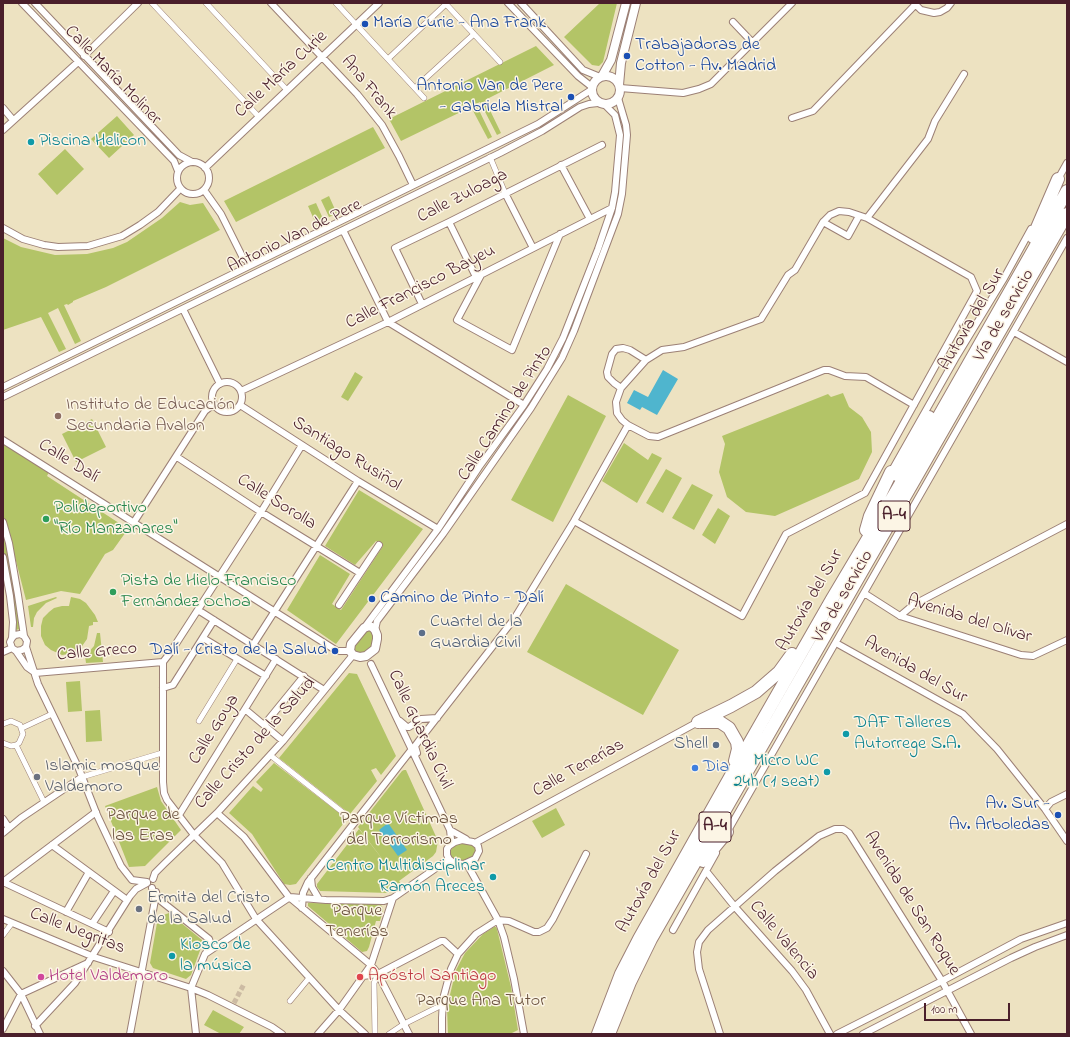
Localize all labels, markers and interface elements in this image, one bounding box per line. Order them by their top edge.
place label: María Curie - Ana Frank [373,13,546,35]
marker: María Curie - Ana Frank [360,19,370,29]
street label: Calle María Moliner [59,22,165,130]
street label: Calle María Curie [231,27,333,123]
place label: Trabajadoras de Cotton - Av. Madrid [635,35,776,78]
marker: Trabajadoras de Cotton - Av. Madrid [622,51,632,61]
street label: Ana Frank [335,52,401,124]
place label: Antonio Van de Pere - Gabriela Mistral [416,76,563,118]
marker: Antonio Van de Pere - Gabriela Mistral [566,92,576,102]
place label: Piscina Helicon [39,131,146,153]
marker: Piscina Helicon [26,137,36,147]
street label: Calle Zuloaga [414,165,512,229]
street label: Antonio Van de Pere [224,195,366,279]
street label: Calle Francisco Bayeu [343,241,499,335]
street label: Autovía del Sur [935,265,1011,375]
street label: Vía de servicio [970,266,1040,366]
street label: Calle Camino de Pinto [454,342,558,486]
place label: Instituto de Educación Secundaria Avalon [66,395,235,438]
marker: Instituto de Educación Secundaria Avalon [53,411,63,421]
street label: Santiago Rusiñol [288,413,404,497]
street label: Calle Dalí [34,435,102,489]
street label: Calle Sorolla [232,470,320,536]
place label: Polideportivo "Río Manzanares" [54,498,178,540]
road number: A-4 [878,501,910,531]
marker: Polideportivo "Río Manzanares" [41,514,51,524]
street label: Autovía del Sur [773,546,849,656]
street label: Vía de servicio [809,547,879,647]
place label: Pista de Hielo Francisco Fernández Ochoa [121,571,296,614]
marker: Pista de Hielo Francisco Fernández Ochoa [108,587,118,597]
place label: Camino de Pinto - Dalí [380,588,544,610]
street label: Avenida del Olivar [904,591,1034,649]
marker: Camino de Pinto - Dalí [367,594,377,604]
place label: Cuartel de la Guardia Civil [430,612,522,654]
marker: Cuartel de la Guardia Civil [417,628,427,638]
street label: Avenida del Sur [859,633,971,709]
street label: Calle Greco [56,639,138,667]
place label: Dalí - Cristo de la Salud [150,640,327,662]
marker: Dalí - Cristo de la Salud [330,646,340,656]
street label: Calle Guardia Civil [382,667,456,793]
street label: Calle Cristo de la Salud [191,673,321,815]
street label: Calle Goya [185,691,245,769]
place label: DAF Talleres Autorrege S.A. [854,713,961,756]
marker: DAF Talleres Autorrege S.A. [841,729,851,739]
place label: Shell [674,734,708,756]
street label: Calle Tenerías [529,735,629,803]
marker: Shell [711,740,721,750]
place label: Micro WC 24h (1 seat) [734,751,819,794]
place label: Islamic mosque Valdemoro [45,756,159,798]
place label: Dia [703,757,729,779]
marker: Dia [690,763,700,773]
marker: Micro WC 24h (1 seat) [822,767,832,777]
marker: Islamic mosque Valdemoro [32,772,42,782]
place label: Av. Sur - Av. Arboledas [949,794,1050,836]
park label: Parque de las Eras [106,805,180,848]
park label: Parque Víctimas del Terrorismo [340,809,458,852]
marker: Av. Sur - Av. Arboledas [1053,810,1063,820]
road number: A-4 [699,812,731,842]
street label: Autovía del Sur [613,827,687,937]
street label: Avenida de San Roque [858,828,964,980]
place label: Centro Multidisciplinar Ramón Areces [326,856,485,898]
marker: Centro Multidisciplinar Ramón Areces [488,872,498,882]
place label: Ermita del Cristo de la Salud [147,888,270,930]
street label: Calle Valencia [743,897,823,985]
park label: Parque Tenerías [325,901,389,944]
street label: Calle Negritas [26,904,128,960]
marker: Ermita del Cristo de la Salud [134,904,144,914]
place label: Kiosco de la música [180,935,252,978]
marker: Kiosco de la música [167,951,177,961]
place label: Hotel Valdemoro [49,966,168,988]
place label: Apóstol Santiago [368,966,496,988]
marker: Hotel Valdemoro [36,972,46,982]
marker: Apóstol Santiago [355,972,365,982]
park label: Parque Ana Tutor [416,991,546,1013]
scale bar [926,995,1012,1021]
text: 100 m [931,1001,958,1019]

